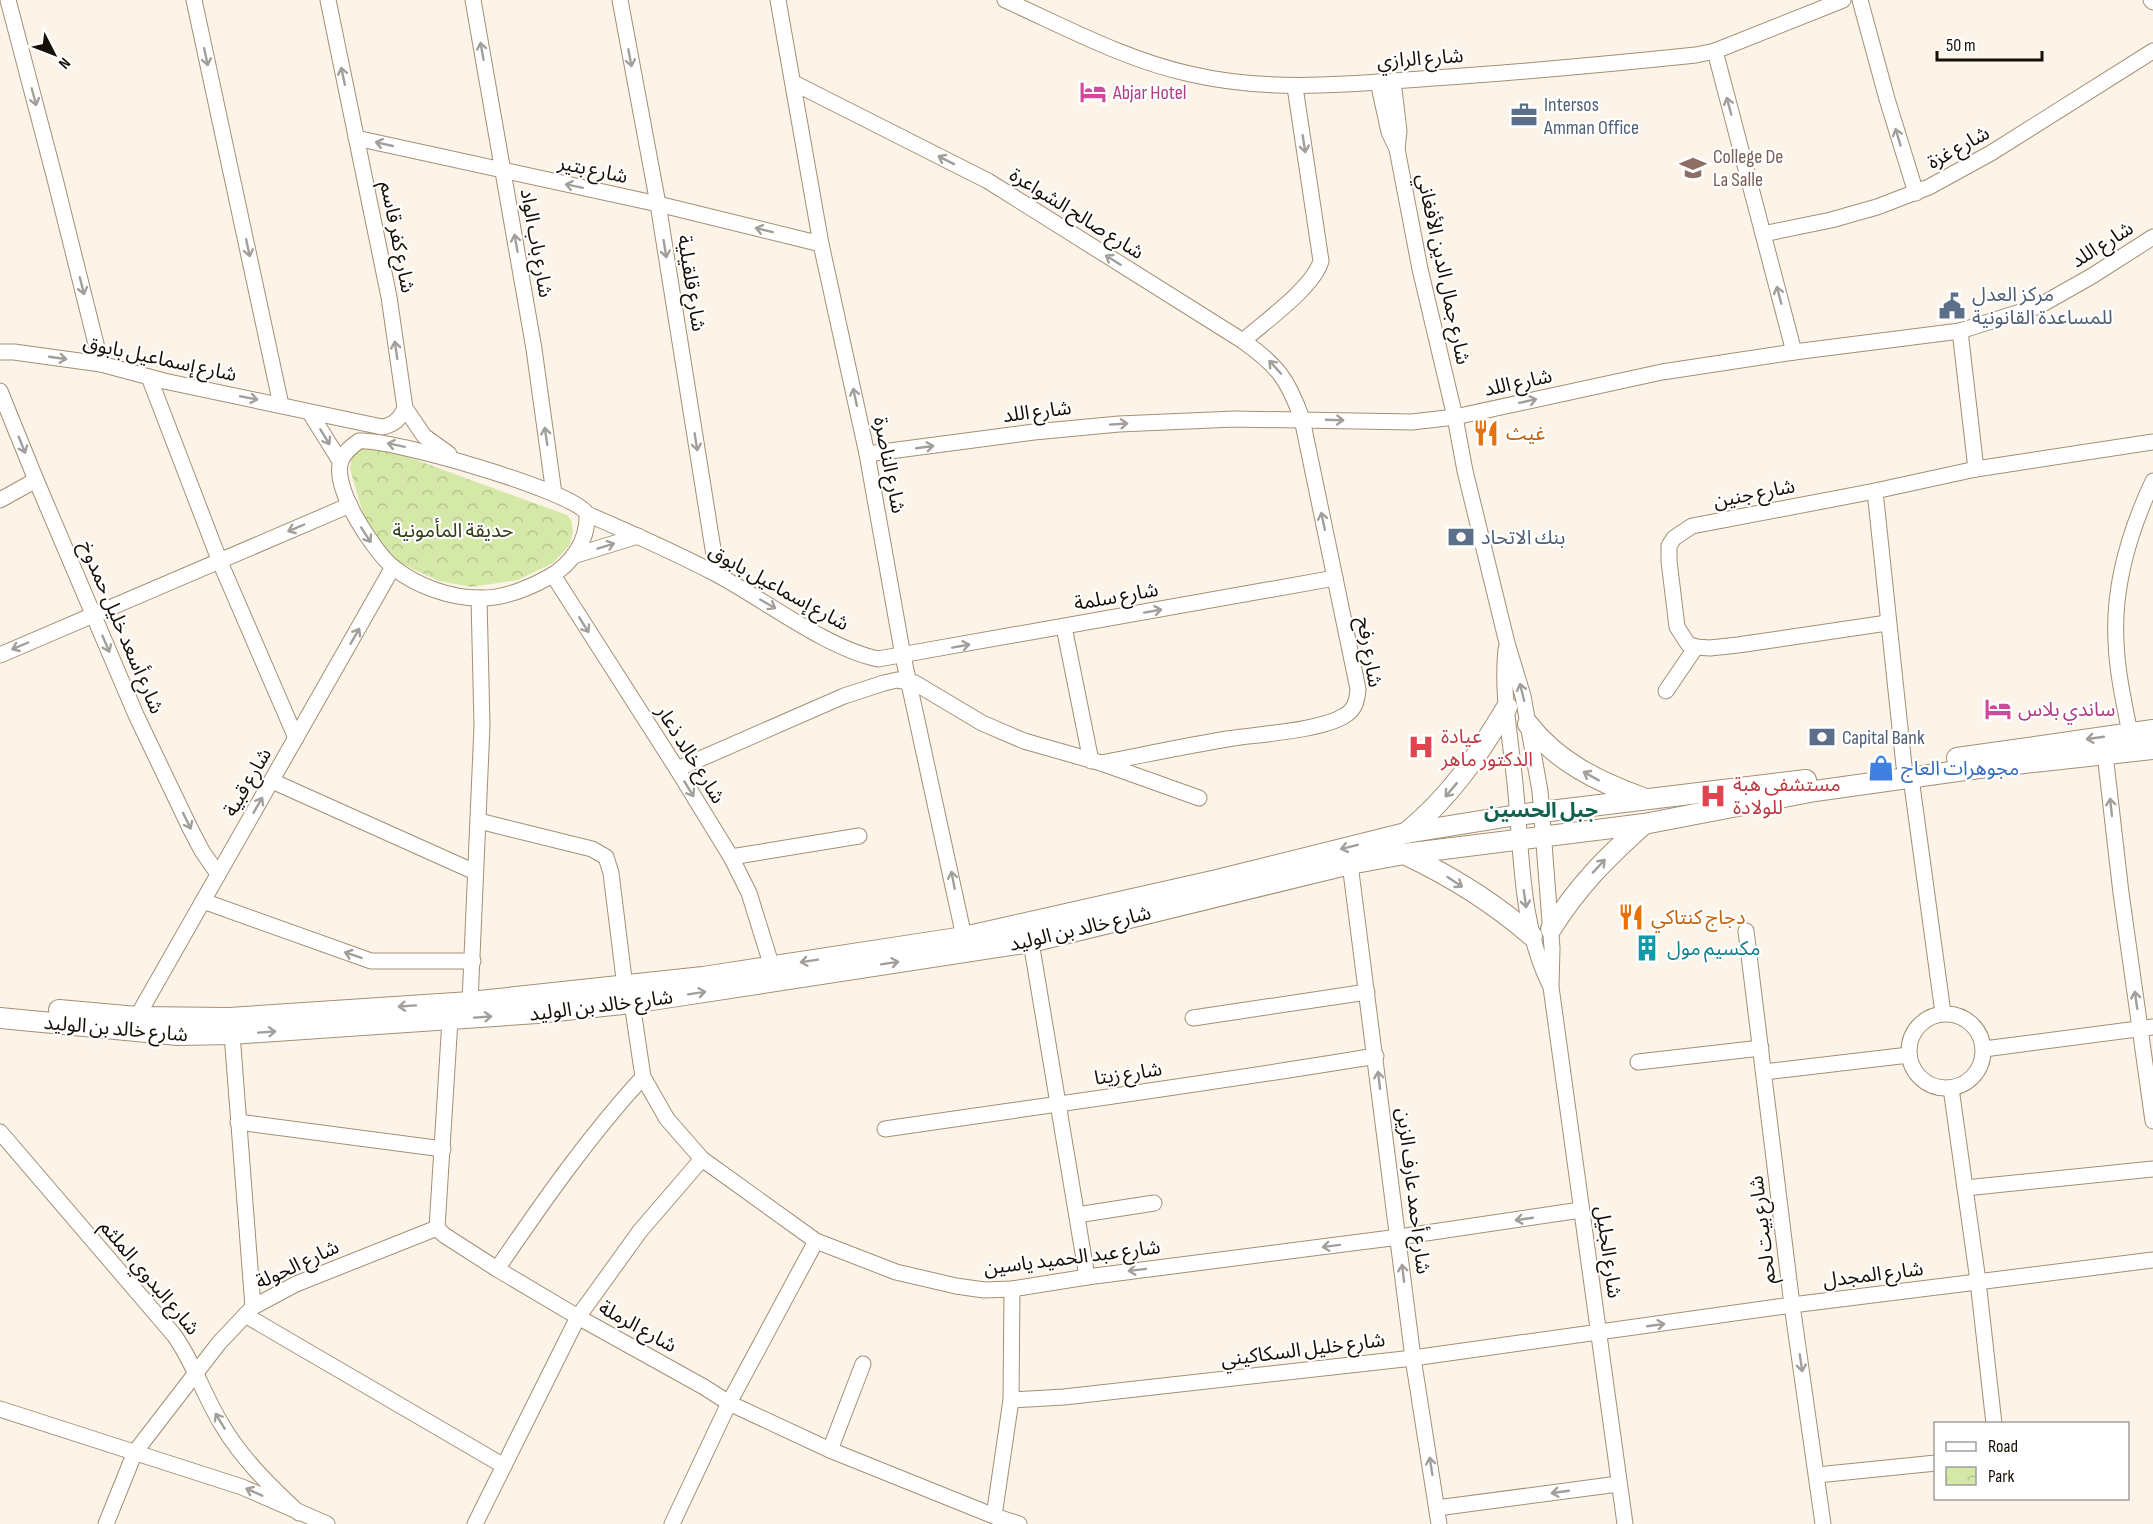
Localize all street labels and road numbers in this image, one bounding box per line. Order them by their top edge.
street label: شارع الرازي [1376,44,1464,77]
street label: شارع غزة [1923,121,1995,176]
street label: شارع بتير [554,151,630,191]
street label: شارع صالح الشواعرة [1004,163,1148,266]
street label: شارع جمال الدين الأفغاني [1408,172,1475,367]
street label: شارع كفر قاسم [372,179,420,295]
street label: شارع باب الواد [513,187,557,300]
street label: شارع اللد [2067,216,2139,275]
street label: شارع قلقيلية [670,233,711,334]
street label: شارع إسماعيل بابوق [80,331,239,389]
street label: شارع اللد [1482,364,1555,404]
street label: شارع اللد [1002,396,1073,430]
street label: شارع الناصرة [866,415,910,516]
street label: شارع جنين [1711,474,1798,516]
street label: شارع أسعد خليل حمدوخ [72,537,169,718]
street label: شارع إسماعيل بابوق [703,539,853,638]
street label: شارع سلمة [1072,578,1161,618]
street label: شارع رفح [1349,615,1387,689]
street label: شارع خالد ذعار [648,700,730,809]
street label: شارع قبية [219,744,279,822]
street label: شارع خالد بن الوليد [1007,901,1154,959]
street label: شارع خالد بن الوليد [528,985,675,1029]
street label: شارع خالد بن الوليد [43,1011,189,1049]
street label: شارع زيتا [1093,1057,1164,1093]
street label: شارع أحمد عارف الزين [1389,1107,1436,1276]
street label: شارع بيت لحم [1744,1174,1784,1286]
street label: شارع الجليل [1588,1204,1626,1300]
street label: شارع البدوي الملثم [92,1215,204,1342]
street label: شارع الحولة [252,1235,344,1296]
street label: شارع عبد الحميد ياسين [982,1235,1162,1283]
street label: شارع المجدل [1822,1257,1925,1295]
street label: شارع الرملة [593,1296,681,1360]
street label: شارع خليل السكاكيني [1220,1328,1387,1375]

